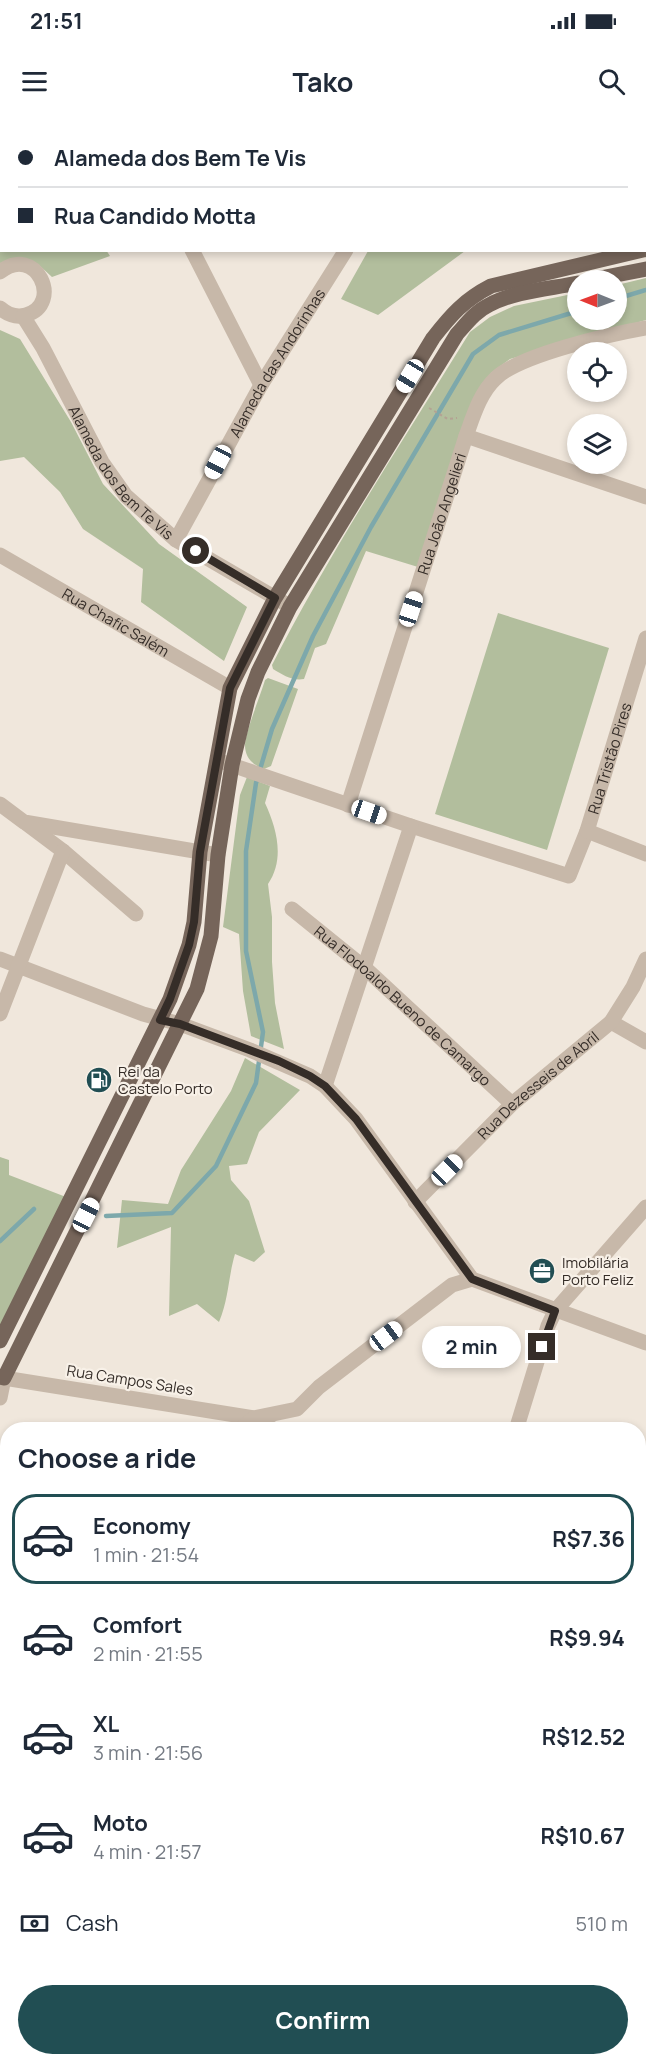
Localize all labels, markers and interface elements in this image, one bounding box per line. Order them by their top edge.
text: 21:51 [30,6,83,36]
text: Tako [293,63,353,100]
icon: menu [18,65,51,98]
icon: search [595,65,628,98]
text: Alameda dos Bem Te Vis [54,143,306,173]
text: Rua Candido Motta [54,201,256,231]
north arrow [567,270,627,330]
map controls [567,270,627,474]
street label: Alameda das Andorinhas [224,284,330,441]
button: locate [567,342,627,402]
car [393,356,427,396]
street label: Alameda dos Bem Te Vis [64,402,179,544]
button: layers [567,414,627,474]
car [202,442,234,482]
street label: Rua João Angelieri [412,450,470,577]
route start [182,537,209,564]
street label: Rua Chafic Salém [59,583,173,661]
car [397,589,425,629]
street label: Rua Tristão Pires [582,700,636,817]
car [349,798,389,826]
street label: Rua Flodoaldo Bueno de Camargo [310,921,496,1090]
street label: Rua Dezesseis de Abril [473,1026,603,1144]
place label: Rei da Castelo Porto [118,1061,213,1099]
fuel station icon: Rei da Castelo Porto [84,1065,114,1095]
car [428,1151,466,1189]
car [70,1195,102,1235]
place label: Imobilária Porto Feliz [562,1252,634,1290]
office icon: Imobilária Porto Feliz [527,1256,557,1286]
car [366,1318,406,1354]
callout: 2 min [422,1326,521,1368]
text: 2 min [445,1333,498,1360]
route end [528,1333,555,1360]
street label: Rua Campos Sales [65,1360,195,1400]
text: Choose a ride [18,1439,196,1476]
text: Economy [93,1511,191,1541]
icon: car [21,1512,75,1566]
text: R$7.36 [552,1524,625,1554]
text: 1 min · 21:54 [93,1541,199,1568]
text: Comfort [93,1610,182,1640]
icon: car [21,1611,75,1665]
text: R$9.94 [549,1623,625,1653]
text: 2 min · 21:55 [93,1640,203,1667]
text: XL [93,1709,119,1739]
icon: car [21,1710,75,1764]
text: R$12.52 [542,1722,625,1752]
text: 3 min · 21:56 [93,1739,203,1766]
text: Moto [93,1808,148,1838]
icon: car [21,1809,75,1863]
text: R$10.67 [540,1821,625,1851]
text: 4 min · 21:57 [93,1838,202,1865]
icon: cash [18,1907,51,1940]
text: Cash [66,1908,119,1938]
text: 510 m [575,1910,628,1937]
button: Confirm [18,1985,628,2054]

